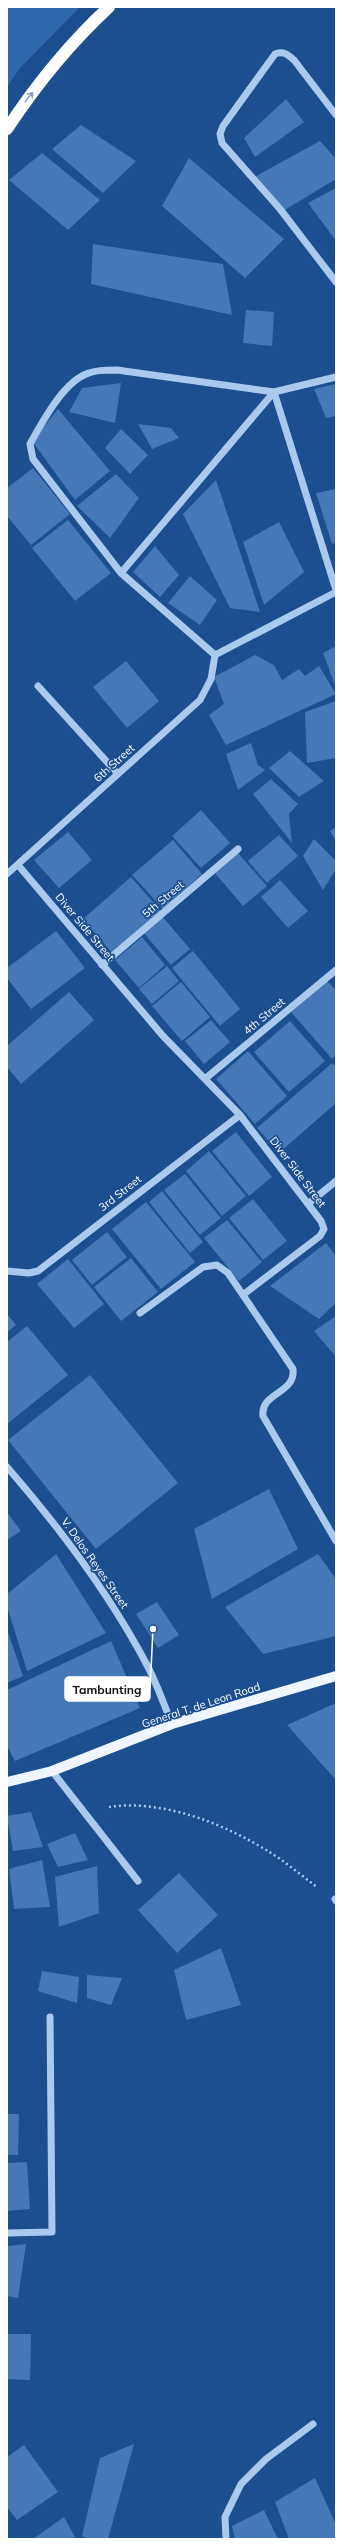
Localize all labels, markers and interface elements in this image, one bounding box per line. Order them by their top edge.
one-way arrow [25,91,33,102]
street label: 6th Street [91,741,137,785]
street label: 5th Street [139,877,187,920]
street label: Diver Side Street [52,890,118,964]
street label: 4th Street [240,994,288,1037]
street label: Diver Side Street [267,1134,329,1210]
street label: 3rd Street [96,1172,144,1214]
street label: V. Delos Reyes Street [58,1515,132,1611]
callout: Tambunting [65,1677,150,1701]
street label: General T. de Leon Road [140,1679,262,1731]
text: Tambunting [73,1682,141,1697]

